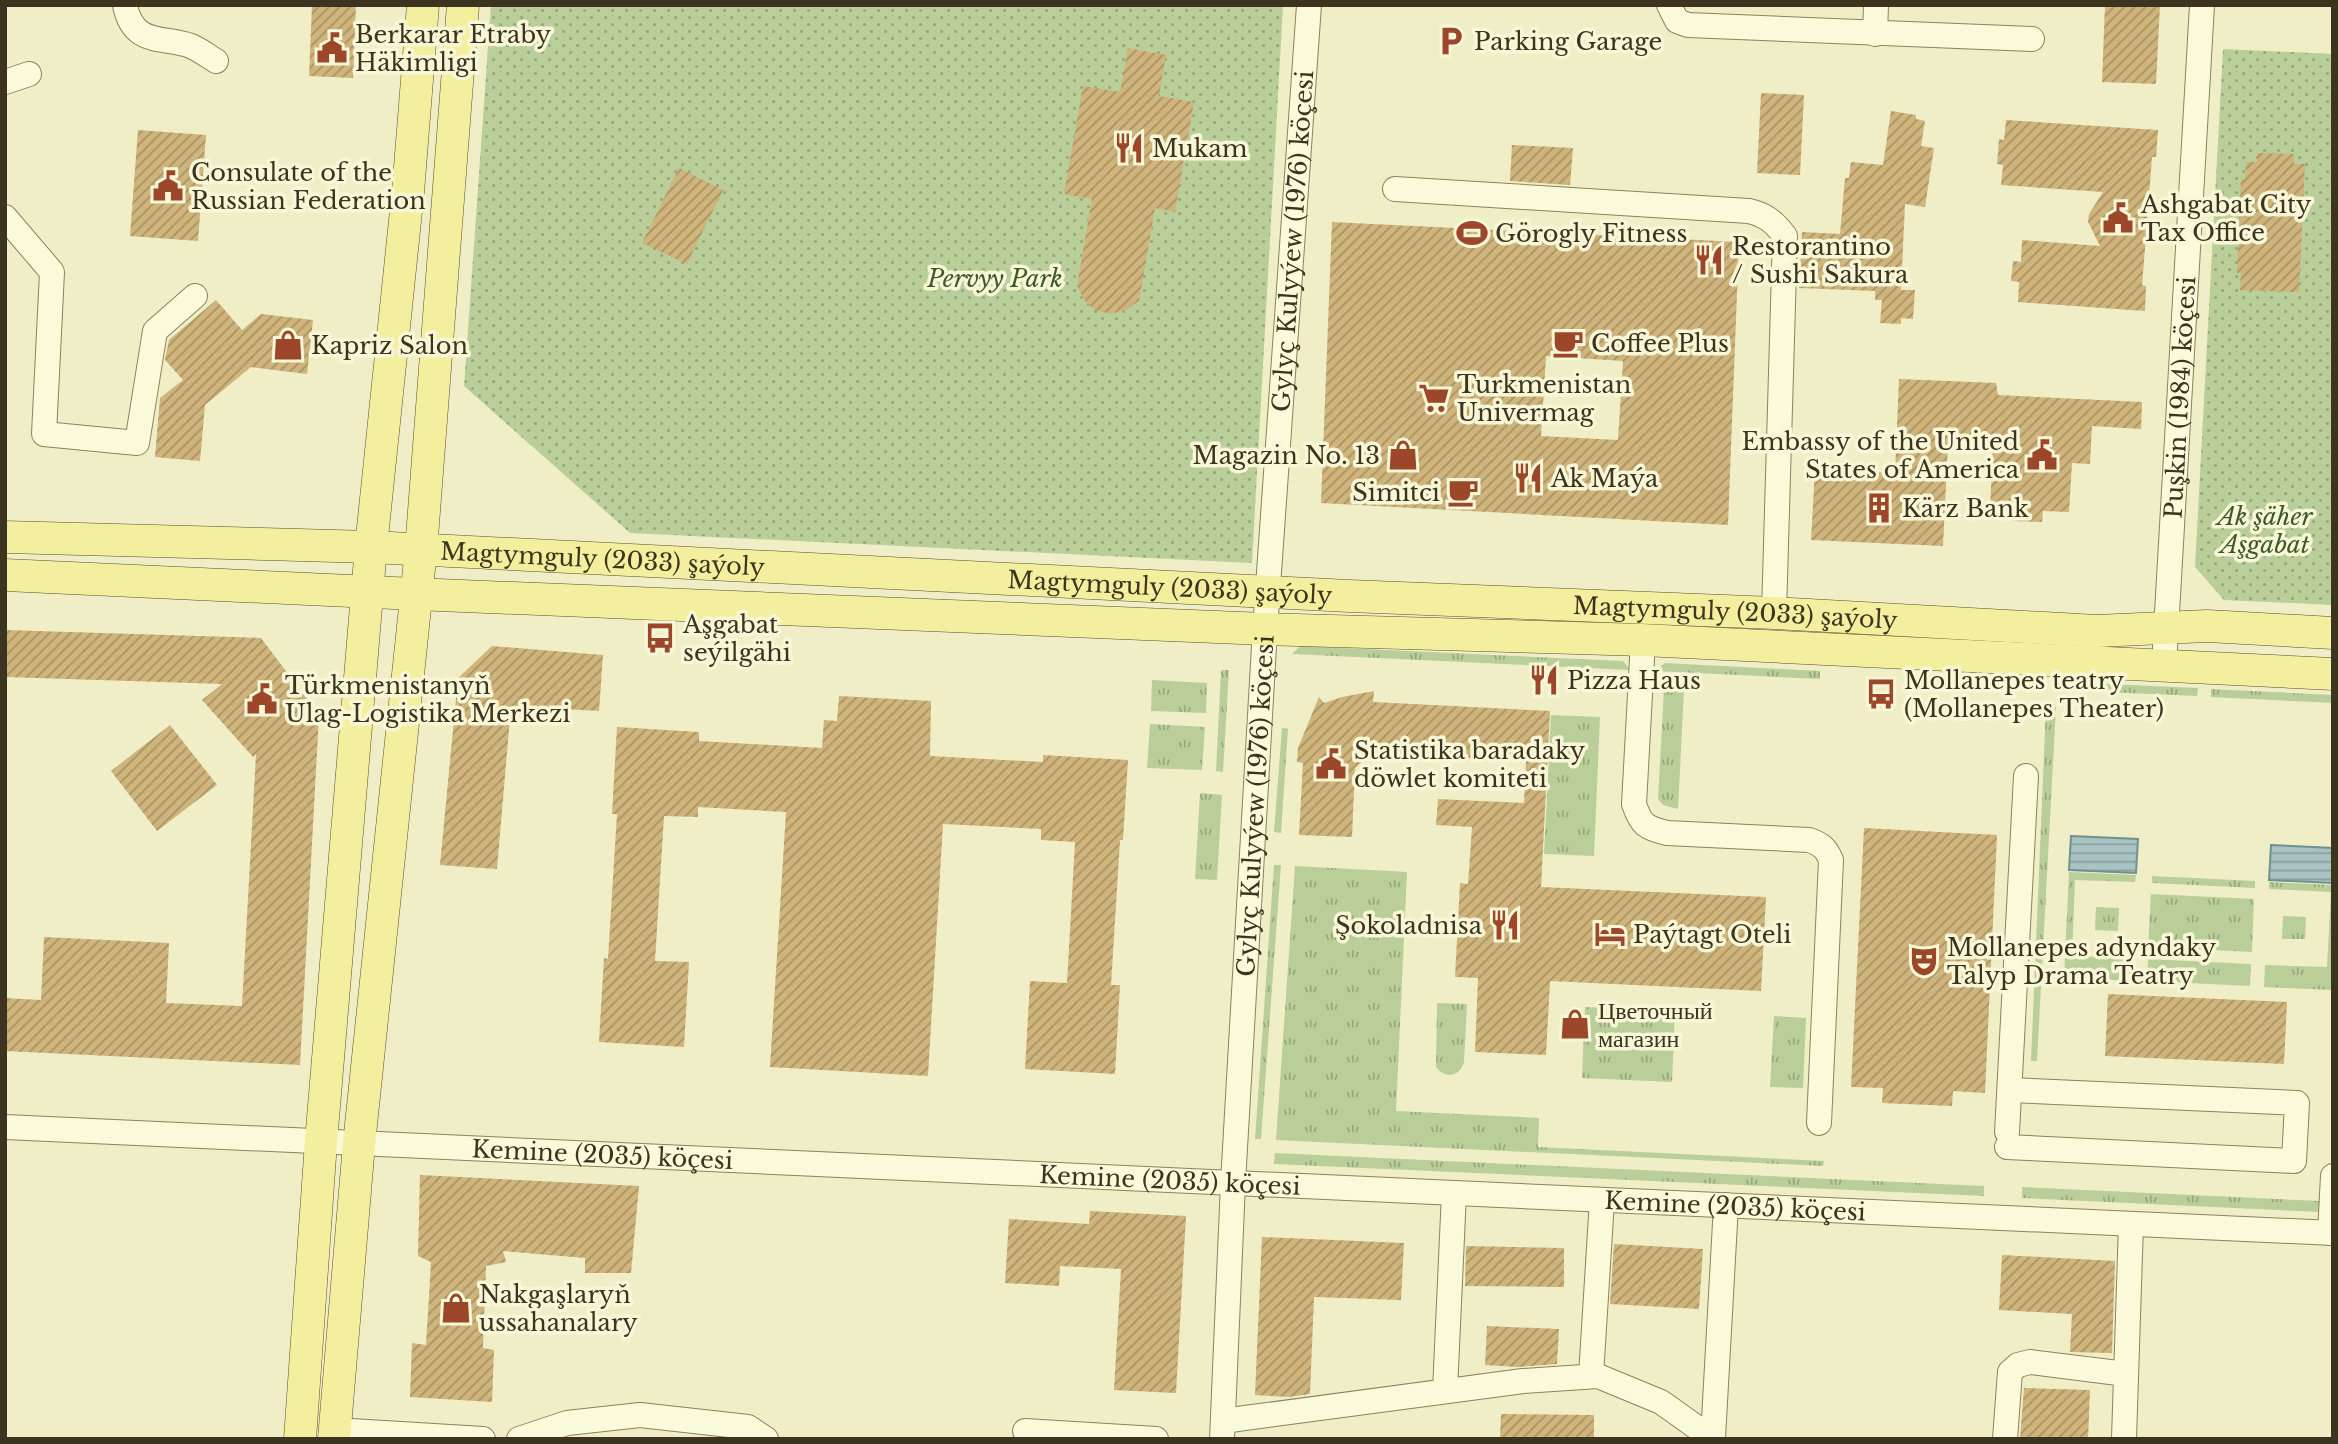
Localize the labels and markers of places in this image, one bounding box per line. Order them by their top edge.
place label: Berkarar Etraby Häkimligi [355,20,552,77]
parking icon: Parking Garage [1434,24,1468,58]
place label: Parking Garage [1474,27,1662,56]
public building icon: Berkarar Etraby Häkimligi [315,31,349,65]
restaurant icon: Mukam [1112,131,1146,165]
place label: Mukam [1152,134,1248,163]
place label: Consulate of the Russian Federation [191,158,426,215]
public building icon: Consulate of the Russian Federation [151,169,185,203]
place label: Ashgabat City Tax Office [2140,190,2312,247]
public building icon: Ashgabat City Tax Office [2101,201,2135,235]
sports icon: Görogly Fitness [1455,216,1489,250]
place label: Görogly Fitness [1495,219,1687,248]
place label: Restorantino / Sushi Sakura [1732,232,1909,289]
restaurant icon: Restorantino / Sushi Sakura [1692,243,1726,277]
cafe icon: Coffee Plus [1551,326,1585,360]
shop icon: Kapriz Salon [271,328,305,362]
place label: Coffee Plus [1591,329,1729,358]
place label: Kapriz Salon [311,331,468,360]
place label: Turkmenistan Univermag [1457,370,1631,427]
supermarket icon: Turkmenistan Univermag [1417,381,1451,415]
place label: Embassy of the United States of America [1741,427,2020,484]
shop icon: Magazin No. 13 [1386,438,1420,472]
public building icon: Embassy of the United States of America [2025,438,2059,472]
place label: Magazin No. 13 [1193,441,1380,470]
restaurant icon: Ak Maýa [1511,461,1545,495]
place label: Ak Maýa [1550,464,1659,493]
cafe icon: Simitci [1446,475,1480,509]
place label: Simitci [1352,478,1440,507]
building icon: Kärz Bank [1862,491,1896,525]
place label: Kärz Bank [1902,494,2029,523]
place label: Aşgabat seýilgähi [682,610,791,667]
bus stop icon: Aşgabat seýilgähi [643,621,677,655]
restaurant icon: Pizza Haus [1527,663,1561,697]
place label: Pizza Haus [1567,666,1701,695]
place label: Mollanepes teatry (Mollanepes Theater) [1904,666,2164,723]
place label: Türkmenistanyň Ulag-Logistika Merkezi [285,671,571,728]
bus stop icon: Mollanepes teatry (Mollanepes Theater) [1864,677,1898,711]
public building icon: Türkmenistanyň Ulag-Logistika Merkezi [245,682,279,716]
place label: Statistika baradaky döwlet komiteti [1354,736,1586,793]
public building icon: Statistika baradaky döwlet komiteti [1314,747,1348,781]
restaurant icon: Şokoladnisa [1488,908,1522,942]
place label: Şokoladnisa [1335,911,1483,940]
hotel icon: Paýtagt Oteli [1593,917,1627,951]
place label: Paýtagt Oteli [1633,920,1792,949]
place label: Mollanepes adyndaky Talyp Drama Teatry [1947,933,2217,990]
theatre icon: Mollanepes adyndaky Talyp Drama Teatry [1907,944,1941,978]
place label: Цветочный магазин [1598,996,1713,1053]
shop icon: Цветочный магазин [1558,1007,1592,1041]
place label: Nakgaşlaryň ussahanalary [479,1280,638,1337]
shop icon: Nakgaşlaryň ussahanalary [439,1291,473,1325]

